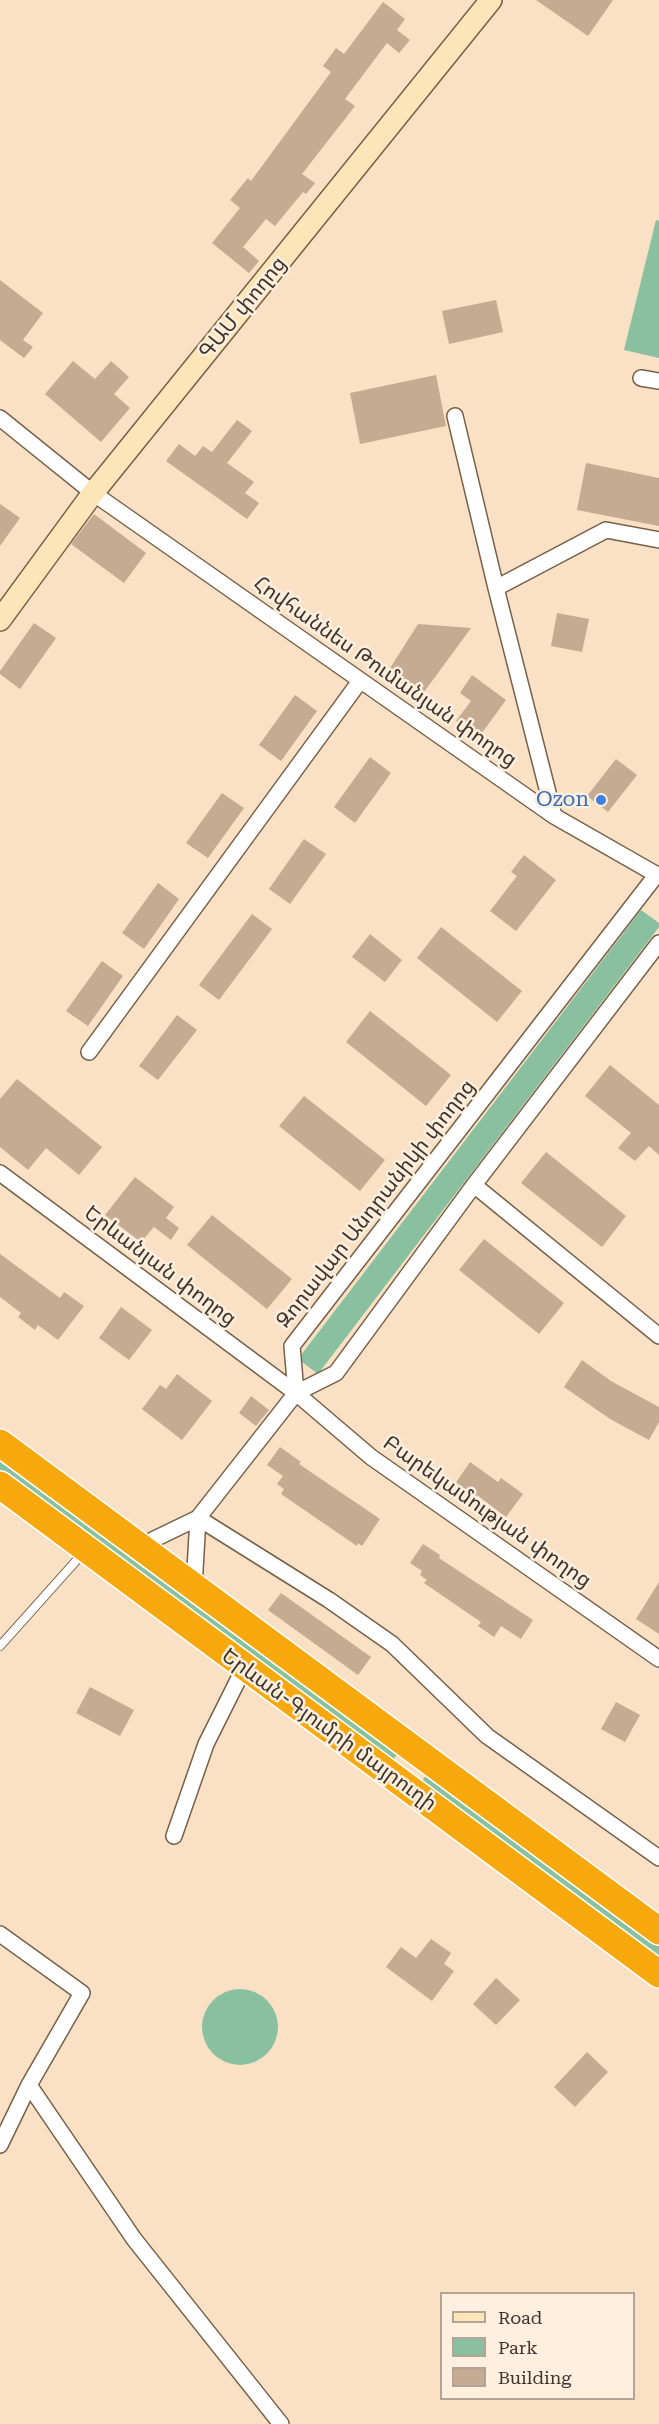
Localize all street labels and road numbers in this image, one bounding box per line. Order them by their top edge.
street label: ԳԱՄ փողոց [194,252,292,364]
street label: Հովհաննես Թումանյան փողոց [249,571,521,773]
street label: Զորավար Անդրանիկի փողոց [271,1075,481,1333]
street label: Երևանյան փողոց [79,1200,241,1332]
street label: Բարեկամության փողոց [378,1430,596,1594]
street label: Երևան-Գյումրի մայրուղի [217,1643,441,1817]

